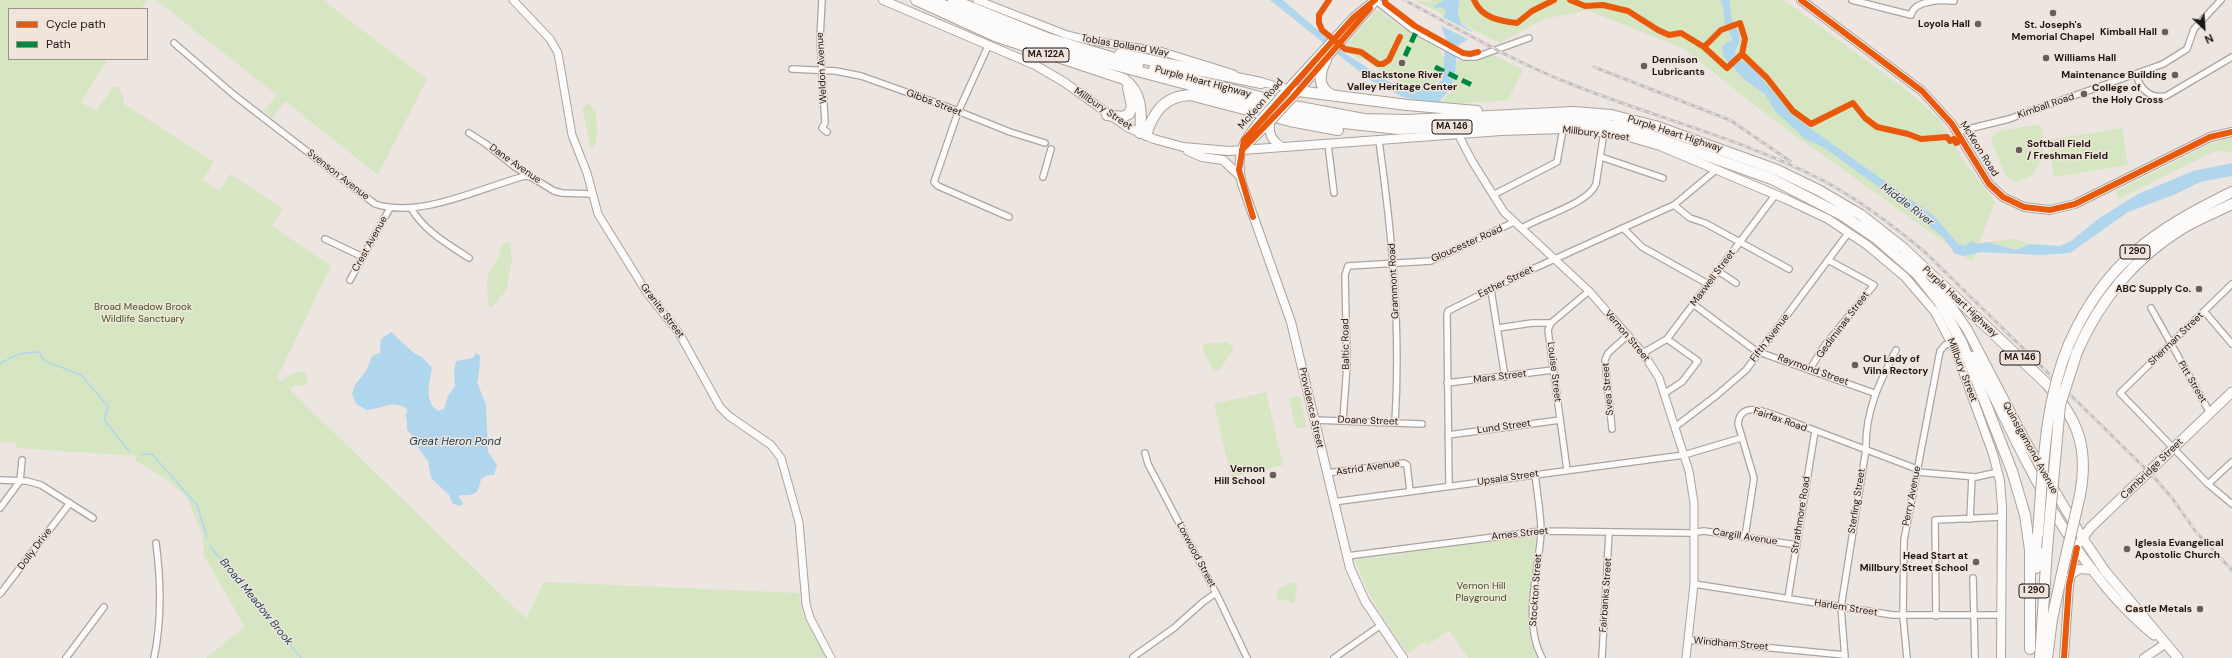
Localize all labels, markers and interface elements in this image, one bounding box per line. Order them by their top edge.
legend [8,8,148,60]
marker: St. Joseph's Memorial Chapel [2048,8,2058,18]
north arrow [2184,8,2224,48]
text: Cycle path [46,16,106,32]
place label: Loyola Hall [1918,18,1970,30]
marker: Loyola Hall [1973,19,1983,29]
place label: St. Joseph's Memorial Chapel [2012,19,2094,42]
place label: Kimball Hall [2100,26,2157,38]
marker: Kimball Hall [2160,27,2170,37]
text: N [2202,31,2216,47]
street label: Weldon Avenue [814,32,830,104]
street label: Tobias Bolland Way [1080,32,1170,60]
text: Path [46,36,71,52]
road number: MA 122A [1023,48,1069,62]
place label: Williams Hall [2054,52,2116,64]
marker: Williams Hall [2041,53,2051,63]
place label: Dennison Lubricants [1652,54,1705,78]
marker: Blackstone River Valley Heritage Center [1397,58,1407,68]
marker: Dennison Lubricants [1639,61,1649,71]
street label: Purple Heart Highway [1154,63,1252,101]
place label: Blackstone River Valley Heritage Center [1347,69,1457,92]
place label: Maintenance Building [2061,69,2167,81]
marker: Maintenance Building [2170,70,2180,80]
street label: McKeon Road [1236,76,1286,132]
place label: College of the Holy Cross [2092,82,2163,106]
street label: Millbury Street [1072,85,1134,133]
street label: Gibbs Street [905,87,963,119]
marker: College of the Holy Cross [2079,89,2089,99]
street label: Kimball Road [2016,91,2076,121]
street label: Purple Heart Highway [1626,113,1724,155]
street label: McKeon Road [1957,119,2001,179]
road number: MA 146 [1432,120,1472,134]
street label: Millbury Street [1562,124,1630,144]
place label: Softball Field / Freshman Field [2027,138,2108,162]
street label: Dane Avenue [487,142,543,186]
marker: Softball Field / Freshman Field [2014,145,2024,155]
street label: Svenson Avenue [305,147,371,203]
water label: Middle River [1878,181,1936,229]
street label: Crest Avenue [350,214,390,274]
street label: Gloucester Road [1429,223,1505,265]
street label: Grammont Road [1386,243,1402,319]
road number: I 290 [2120,245,2150,259]
street label: Maxwell Street [1688,247,1738,309]
street label: Esther Street [1476,263,1536,301]
street label: Purple Heart Highway [1920,264,2000,340]
street label: Granite Street [638,281,686,341]
place label: ABC Supply Co. [2115,283,2191,295]
marker: ABC Supply Co. [2194,284,2204,294]
street label: Gediminas Street [1814,289,1872,361]
park label: Broad Meadow Brook Wildlife Sanctuary [94,301,192,324]
street label: Vernon Street [1602,308,1652,364]
street label: Sherman Street [2146,310,2206,368]
street label: Fifth Avenue [1748,311,1792,365]
street label: Baltic Road [1340,318,1352,370]
street label: Millbury Street [1944,336,1980,404]
street label: Louise Street [1544,341,1564,403]
road number: MA 146 [2000,351,2040,365]
street label: Raymond Street [1776,352,1850,388]
place label: Our Lady of Vilna Rectory [1863,353,1928,376]
street label: Pitt Street [2175,359,2209,405]
marker: Our Lady of Vilna Rectory [1850,360,1860,370]
street label: Svea Street [1600,362,1616,416]
street label: Providence Street [1296,366,1326,450]
street label: Mars Street [1473,368,1527,386]
street label: Quinsigamond Avenue [2000,400,2060,496]
street label: Fairfax Road [1752,405,1808,435]
street label: Doane Street [1337,414,1399,428]
street label: Lund Street [1476,417,1532,437]
water label: Great Heron Pond [409,435,501,449]
street label: Cambridge Street [2118,436,2186,502]
street label: Astrid Avenue [1335,458,1401,478]
place label: Vernon Hill School [1214,463,1265,486]
street label: Perry Avenue [1900,465,1924,527]
street label: Upsala Street [1476,468,1540,488]
street label: Sterling Street [1846,468,1868,534]
marker: Vernon Hill School [1268,470,1278,480]
street label: Strathmore Road [1789,475,1813,555]
street label: Loxwood Street [1174,520,1218,590]
street label: Ames Street [1491,525,1549,543]
street label: Dolly Drive [15,526,55,572]
street label: Cargill Avenue [1712,526,1778,548]
place label: Iglesia Evangelical Apostolic Church [2135,537,2224,560]
marker: Iglesia Evangelical Apostolic Church [2122,544,2132,554]
place label: Head Start at Millbury Street School [1860,550,1968,574]
street label: Stockton Street [1527,553,1545,627]
water label: Broad Meadow Brook [217,556,295,648]
street label: Fairbanks Street [1597,557,1615,633]
marker: Head Start at Millbury Street School [1971,557,1981,567]
park label: Vernon Hill Playground [1455,580,1507,604]
road number: I 290 [2019,584,2049,598]
street label: Harlem Street [1814,597,1878,619]
place label: Castle Metals [2125,603,2192,615]
marker: Castle Metals [2195,604,2205,614]
street label: Windham Street [1693,635,1769,653]

